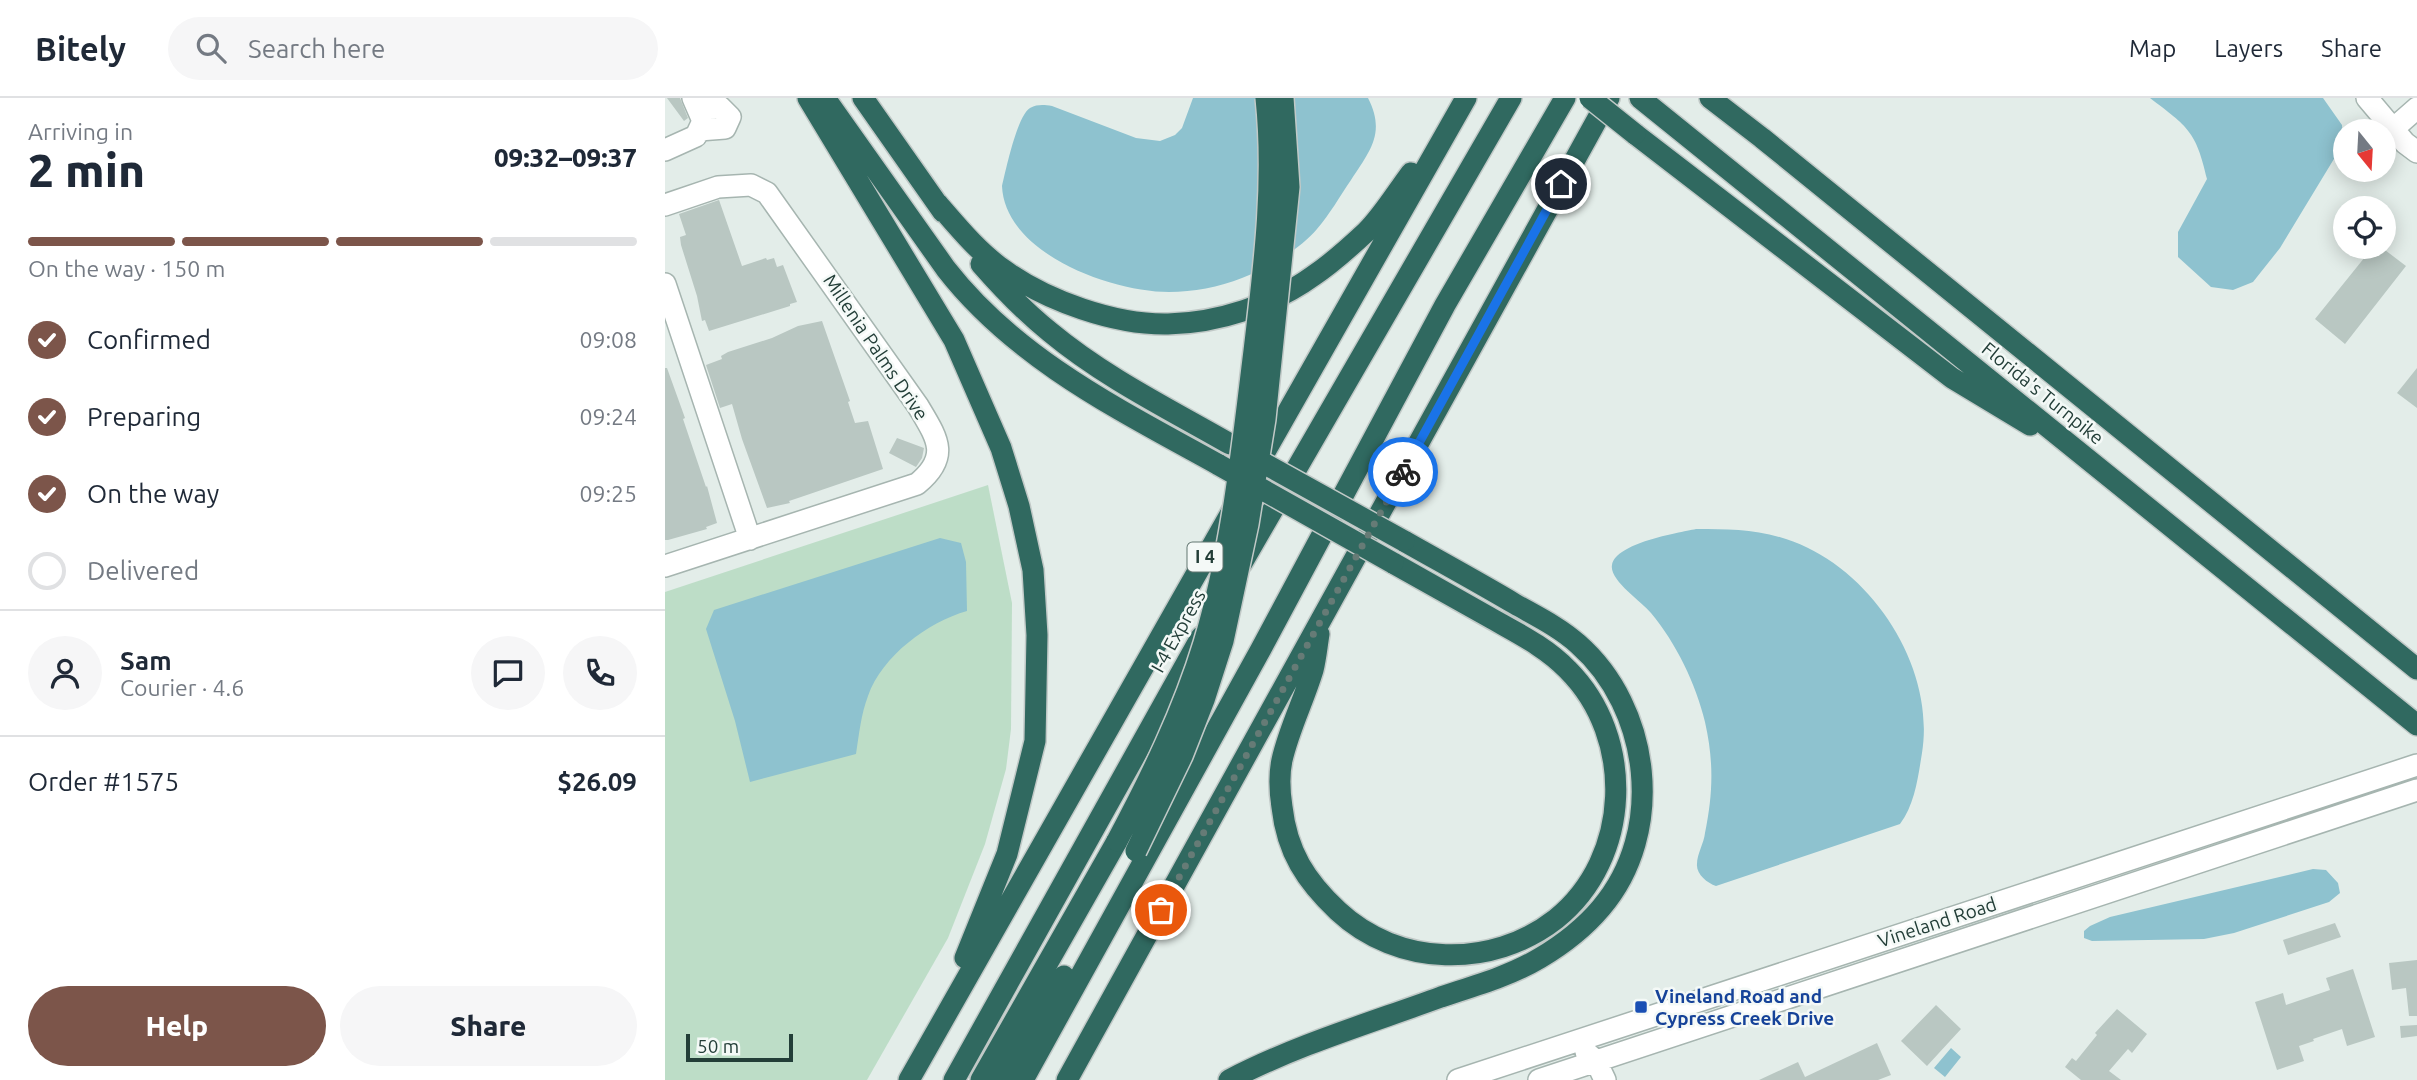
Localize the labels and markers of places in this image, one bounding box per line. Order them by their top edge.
pin [1531,154,1591,214]
pin [1131,880,1191,940]
place label: Vineland Road and Cypress Creek Drive [1655,985,1834,1029]
marker: Vineland Road and Cypress Creek Drive [1633,999,1649,1015]

